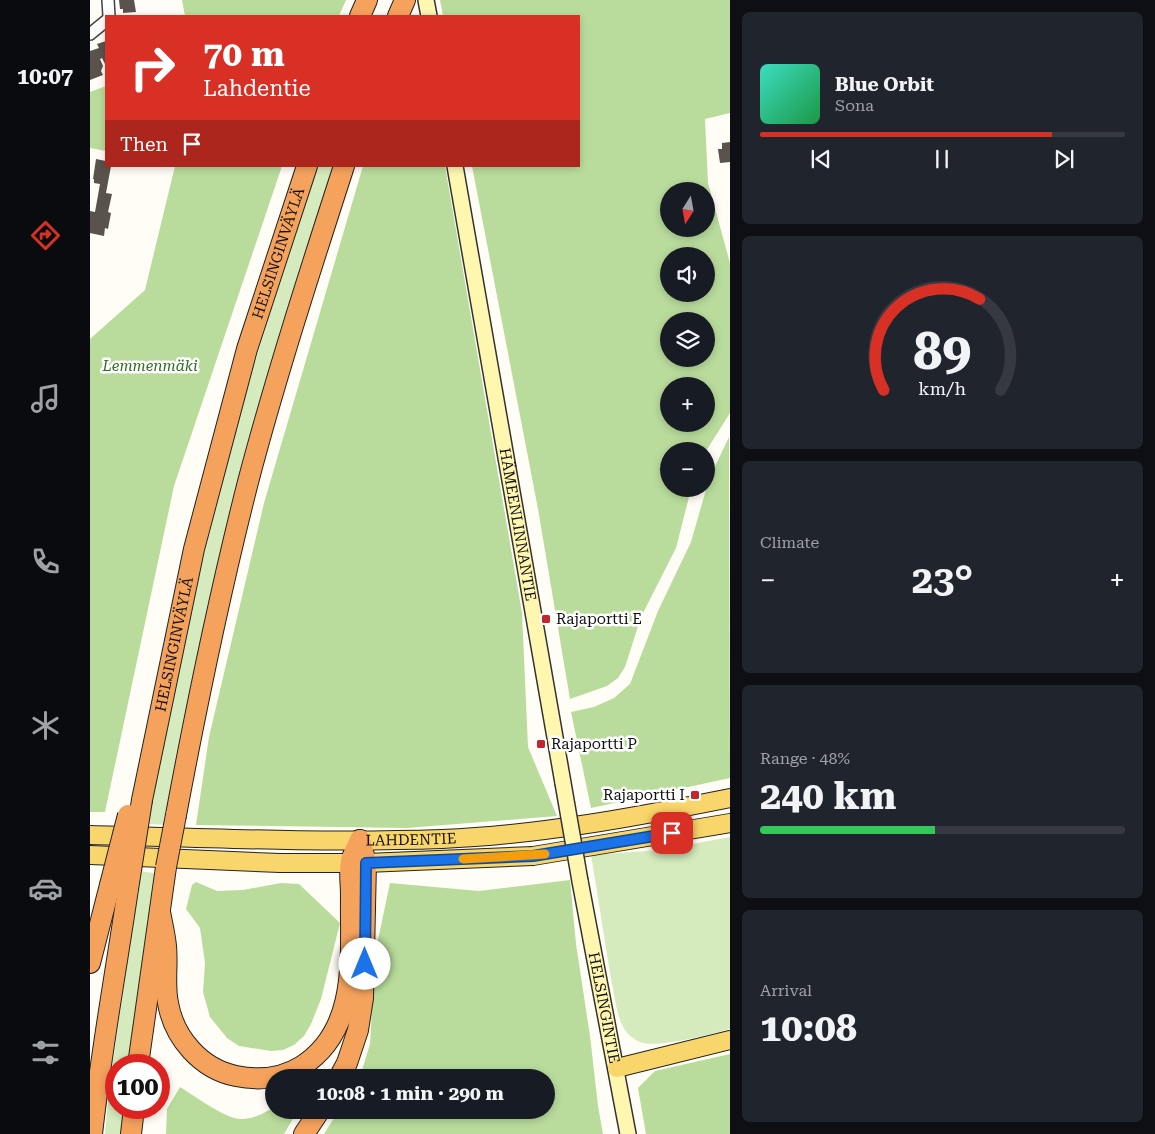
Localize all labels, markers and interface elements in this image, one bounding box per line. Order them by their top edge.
text: 70 m [203,34,285,75]
icon: right [120,35,185,100]
text: 10:07 [17,64,73,89]
text: Blue Orbit [835,73,934,96]
text: Lahdentie [203,76,311,101]
text: Sona [835,96,874,115]
icon: arrive [178,130,206,158]
text: Then [120,133,168,156]
icon: previous [807,145,835,173]
icon: pause [928,145,956,173]
icon: next [1050,145,1078,173]
north arrow [660,182,715,238]
map controls [660,182,715,497]
street label: HELSINGINVÄYLÄ [248,185,308,321]
icon: directions [28,218,63,253]
button: sound [660,247,715,302]
button: layers [660,312,715,367]
text: 89 [913,321,972,382]
park label: Lemmenmäki [101,357,198,375]
button: + [660,377,715,432]
text: km/h [919,378,967,399]
icon: music [28,381,63,416]
button: − [660,442,715,497]
street label: HÄMEENLINNANTIE [496,447,540,603]
text: Climate [760,533,819,552]
icon: phone [28,544,63,579]
text: 23° [912,558,973,602]
text: − [760,564,776,597]
text: + [1109,564,1125,597]
street label: HELSINGINVÄYLÄ [152,575,197,713]
place label: Rajaportti E [556,610,642,628]
marker: Rajaportti E [540,613,552,625]
icon: climate [28,708,63,743]
place label: Rajaportti P [551,735,637,753]
marker: Rajaportti P [535,738,547,750]
text: Range · 48% [760,749,850,768]
text: 240 km [760,774,896,818]
place label: Rajaportti I [603,786,685,804]
marker: Rajaportti I [689,789,701,801]
pin [651,812,693,854]
icon: arrive [658,819,686,847]
street label: LAHDENTIE [365,829,457,849]
icon: car [28,871,63,906]
position arrow [338,937,390,989]
street label: HELSINGINTIE [585,951,623,1065]
text: Arrival [760,981,812,1000]
text: 10:08 [760,1006,857,1050]
icon: filters [28,1035,63,1070]
speed limit sign: 100 [105,1054,170,1119]
text: 10:08 · 1 min · 290 m [316,1082,504,1105]

